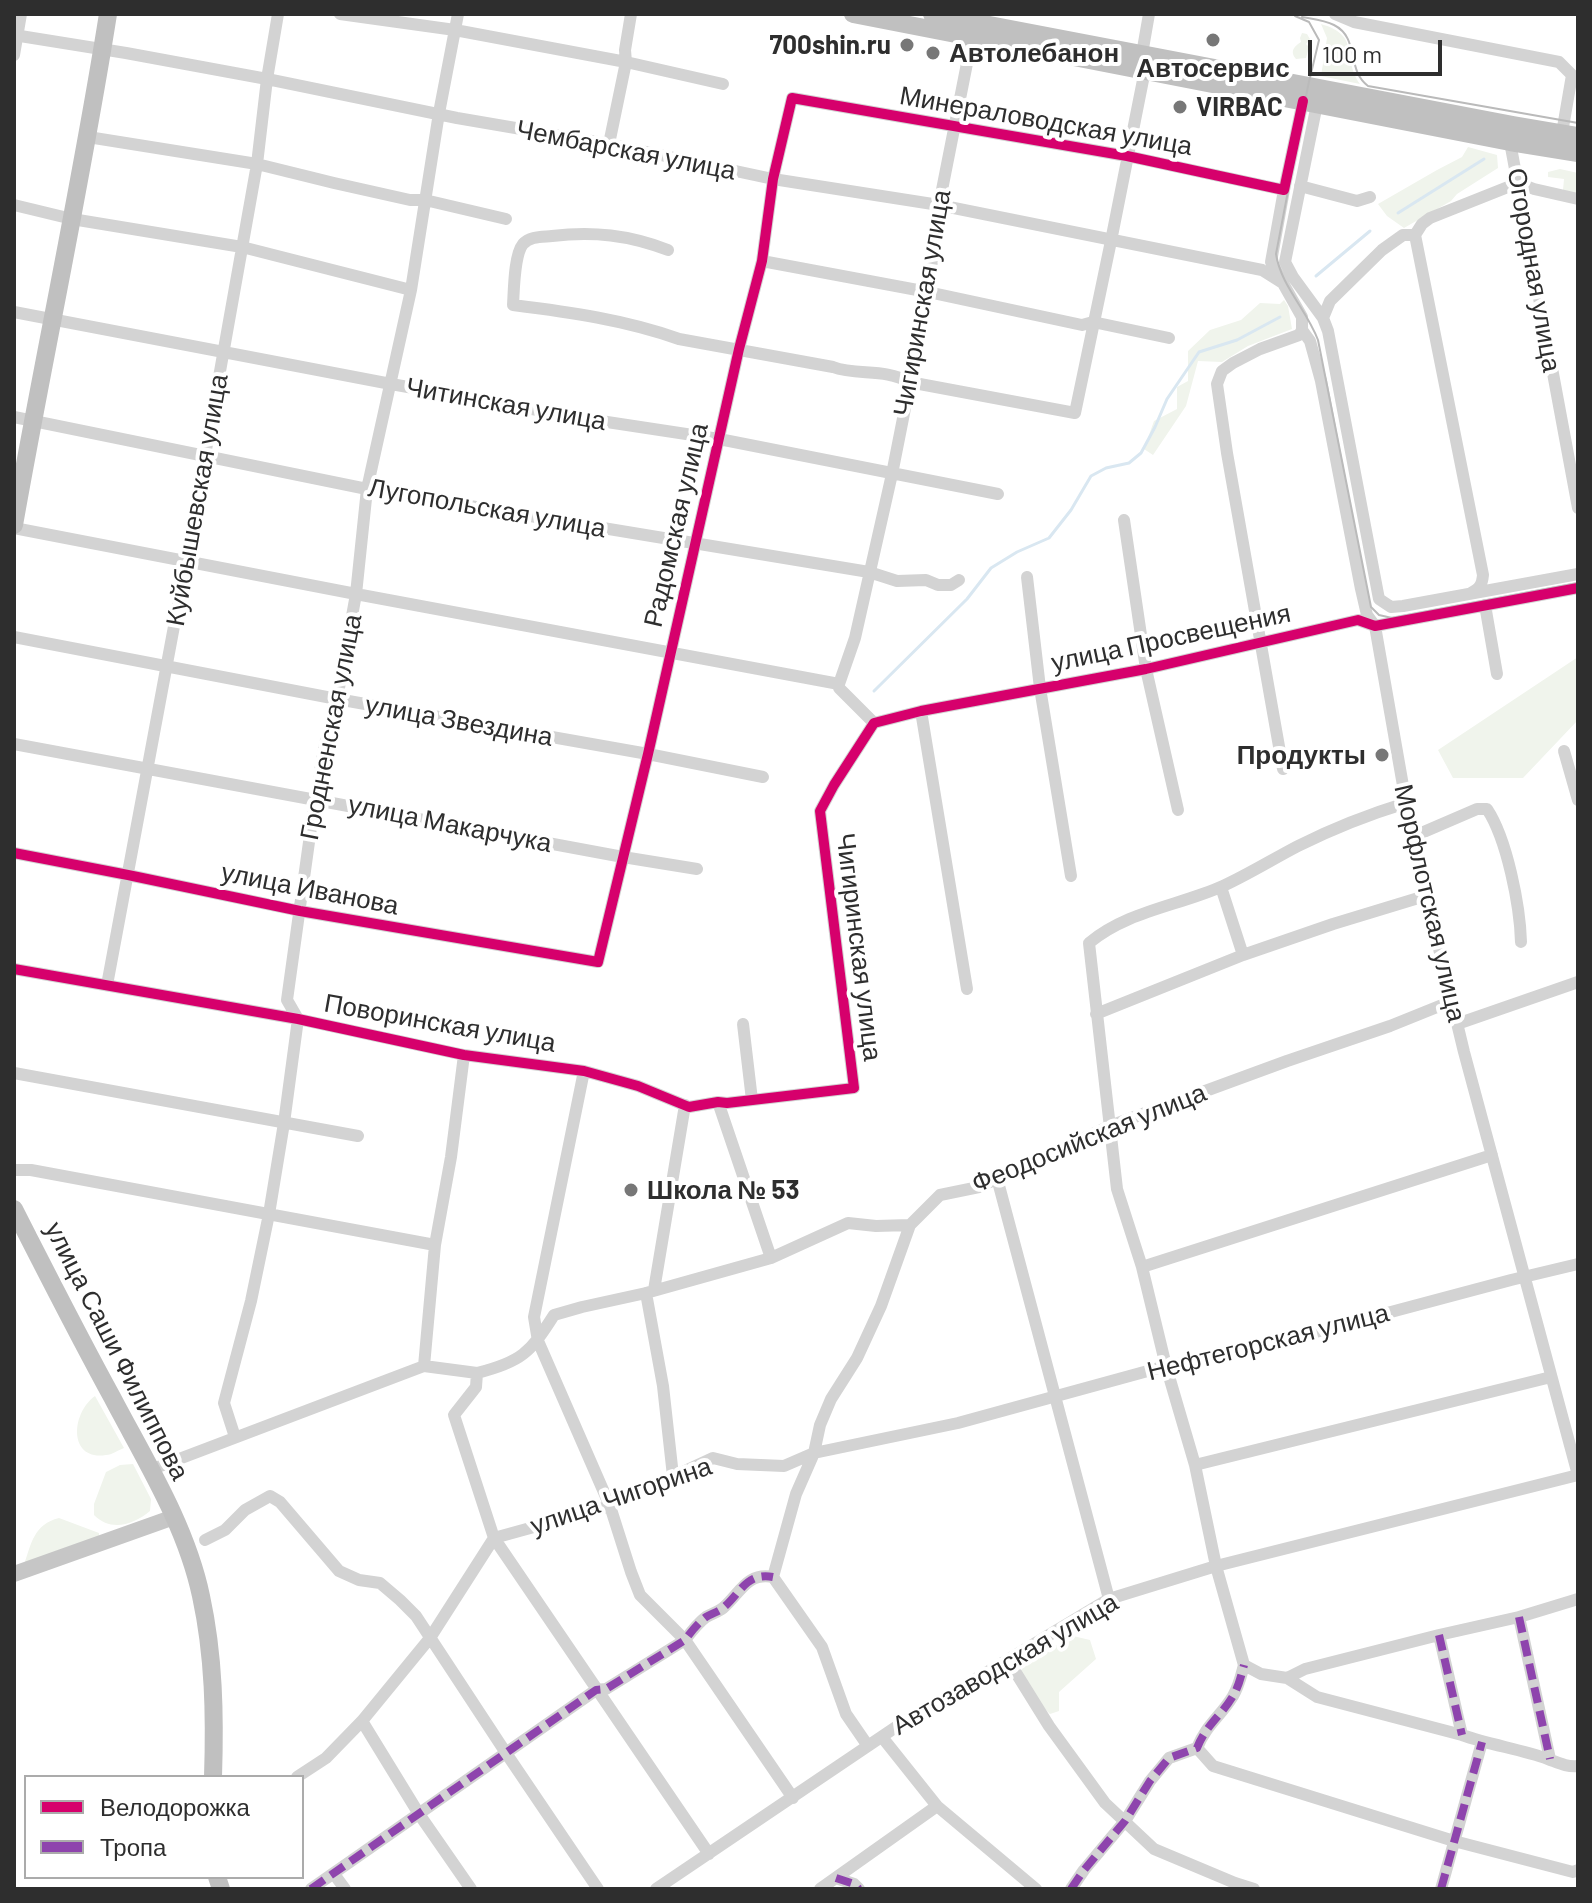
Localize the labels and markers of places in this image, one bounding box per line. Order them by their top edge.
place label: 700shin.ru [769,29,891,61]
marker: Автосервис [1204,31,1222,49]
marker: 700shin.ru [898,36,916,54]
place label: Автолебанон [949,37,1119,69]
marker: Автолебанон [924,44,942,62]
place label: Автосервис [1136,52,1290,84]
place label: VIRBAC [1196,91,1283,123]
marker: VIRBAC [1171,98,1189,116]
place label: Продукты [1237,739,1366,771]
marker: Продукты [1373,746,1391,764]
place label: Школа № 53 [647,1174,799,1206]
marker: Школа № 53 [622,1181,640,1199]

